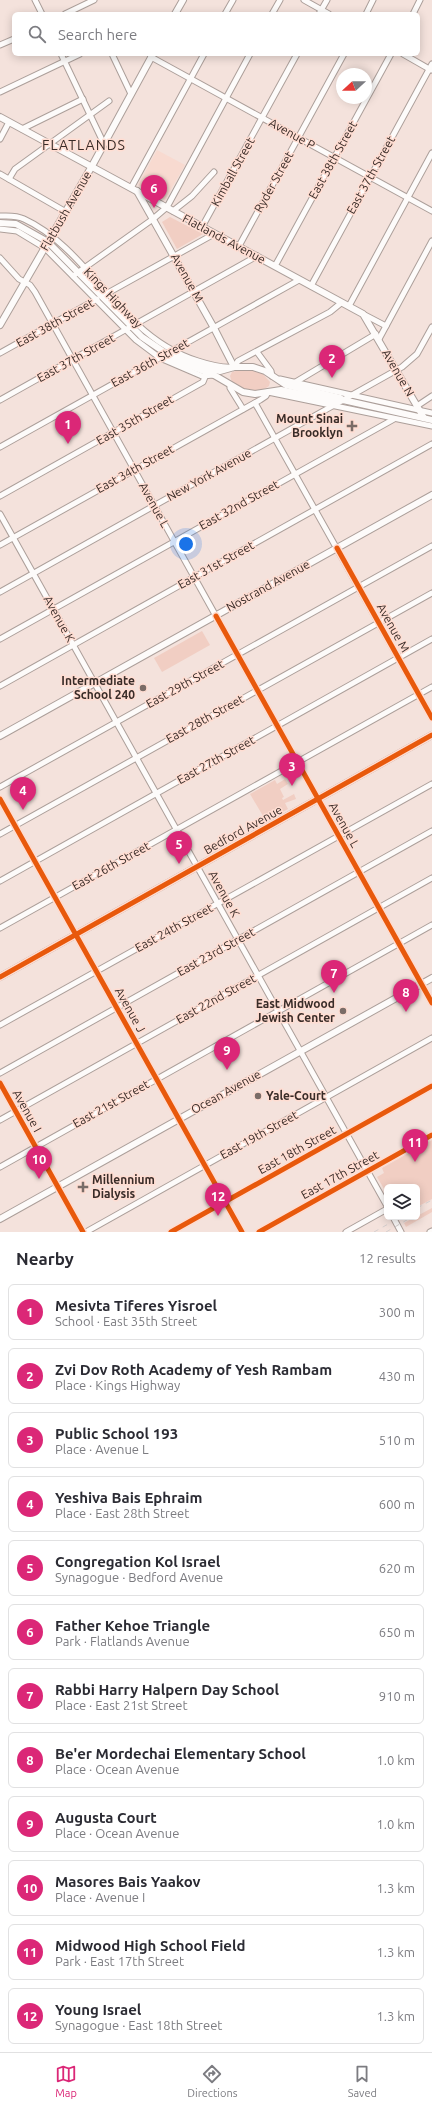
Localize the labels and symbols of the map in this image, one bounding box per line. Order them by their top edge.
north arrow [336,68,372,104]
street label: Avenue P [267,116,317,151]
street label: East 38th Street [306,118,359,201]
street label: East 37th Street [344,133,397,216]
street label: Kimball Street [208,135,257,208]
district label: FLATLANDS [42,137,126,153]
street label: Ryder Street [251,149,296,215]
street label: Flatbush Avenue [38,169,94,253]
pin: 6 [141,175,167,208]
street label: Flatlands Avenue [181,211,268,266]
street label: Avenue M [169,251,206,304]
street label: Kings Highway [81,265,145,331]
street label: East 38th Street [14,296,96,349]
street label: East 37th Street [35,331,117,384]
street label: East 36th Street [109,336,191,389]
pin: 2 [319,345,345,378]
street label: Avenue N [380,347,417,398]
street label: East 35th Street [94,392,176,447]
pin: 1 [55,411,81,444]
place label: Mount Sinai Brooklyn [276,412,343,439]
marker: Mount Sinai Brooklyn [346,420,358,432]
street label: East 34th Street [94,442,176,495]
street label: New York Avenue [164,446,253,503]
street label: East 32nd Street [197,477,281,532]
street label: Avenue L [137,480,172,529]
your location [176,534,196,554]
street label: East 31st Street [175,538,256,591]
street label: Nostrand Avenue [224,557,312,614]
street label: Avenue K [42,594,78,645]
street label: Avenue M [375,601,412,654]
street label: East 29th Street [144,657,226,710]
place label: Intermediate School 240 [61,674,135,701]
marker: Intermediate School 240 [138,683,148,693]
street label: East 28th Street [164,692,246,745]
street label: East 27th Street [175,733,257,786]
pin: 3 [279,753,305,786]
pin: 4 [10,777,36,810]
street label: Avenue L [327,800,362,849]
street label: Bedford Avenue [201,803,284,856]
pin: 5 [166,831,192,864]
street label: East 26th Street [70,839,152,892]
street label: Avenue K [207,869,243,920]
street label: East 24th Street [133,901,215,954]
street label: East 23rd Street [175,925,257,978]
pin: 7 [321,960,347,993]
street label: East 22nd Street [174,971,258,1026]
pin: 8 [393,979,419,1012]
street label: Avenue J [113,985,148,1034]
place label: East Midwood Jewish Center [255,997,335,1024]
marker: East Midwood Jewish Center [338,1006,348,1016]
pin: 9 [214,1037,240,1070]
street label: Ocean Avenue [189,1067,263,1116]
street label: East 21st Street [70,1077,151,1130]
street label: Avenue I [11,1087,44,1134]
place label: Yale-Court [266,1089,326,1102]
marker: Yale-Court [253,1091,263,1101]
street label: East 19th Street [218,1108,300,1161]
street label: East 18th Street [256,1123,338,1176]
pin: 11 [402,1129,428,1162]
pin: 10 [26,1146,52,1179]
street label: East 17th Street [299,1148,381,1201]
place label: Millennium Dialysis [92,1173,155,1200]
marker: Millennium Dialysis [77,1181,89,1193]
pin: 12 [205,1183,231,1216]

